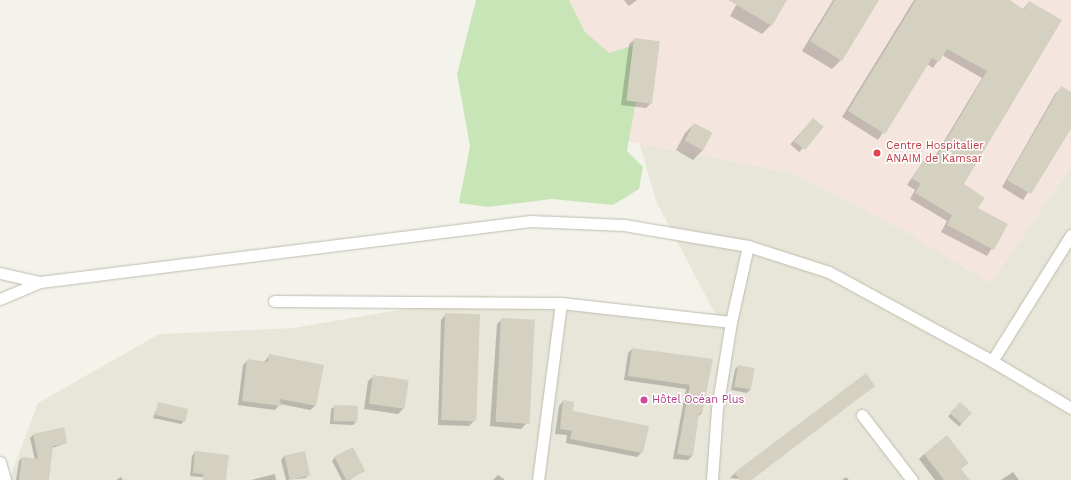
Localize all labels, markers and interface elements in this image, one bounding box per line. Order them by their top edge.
place label: Centre Hospitalier ANAIM de Kamsar [886,140,984,166]
marker: Centre Hospitalier ANAIM de Kamsar [871,147,883,159]
place label: Hôtel Océan Plus [652,393,745,407]
marker: Hôtel Océan Plus [639,395,649,405]

